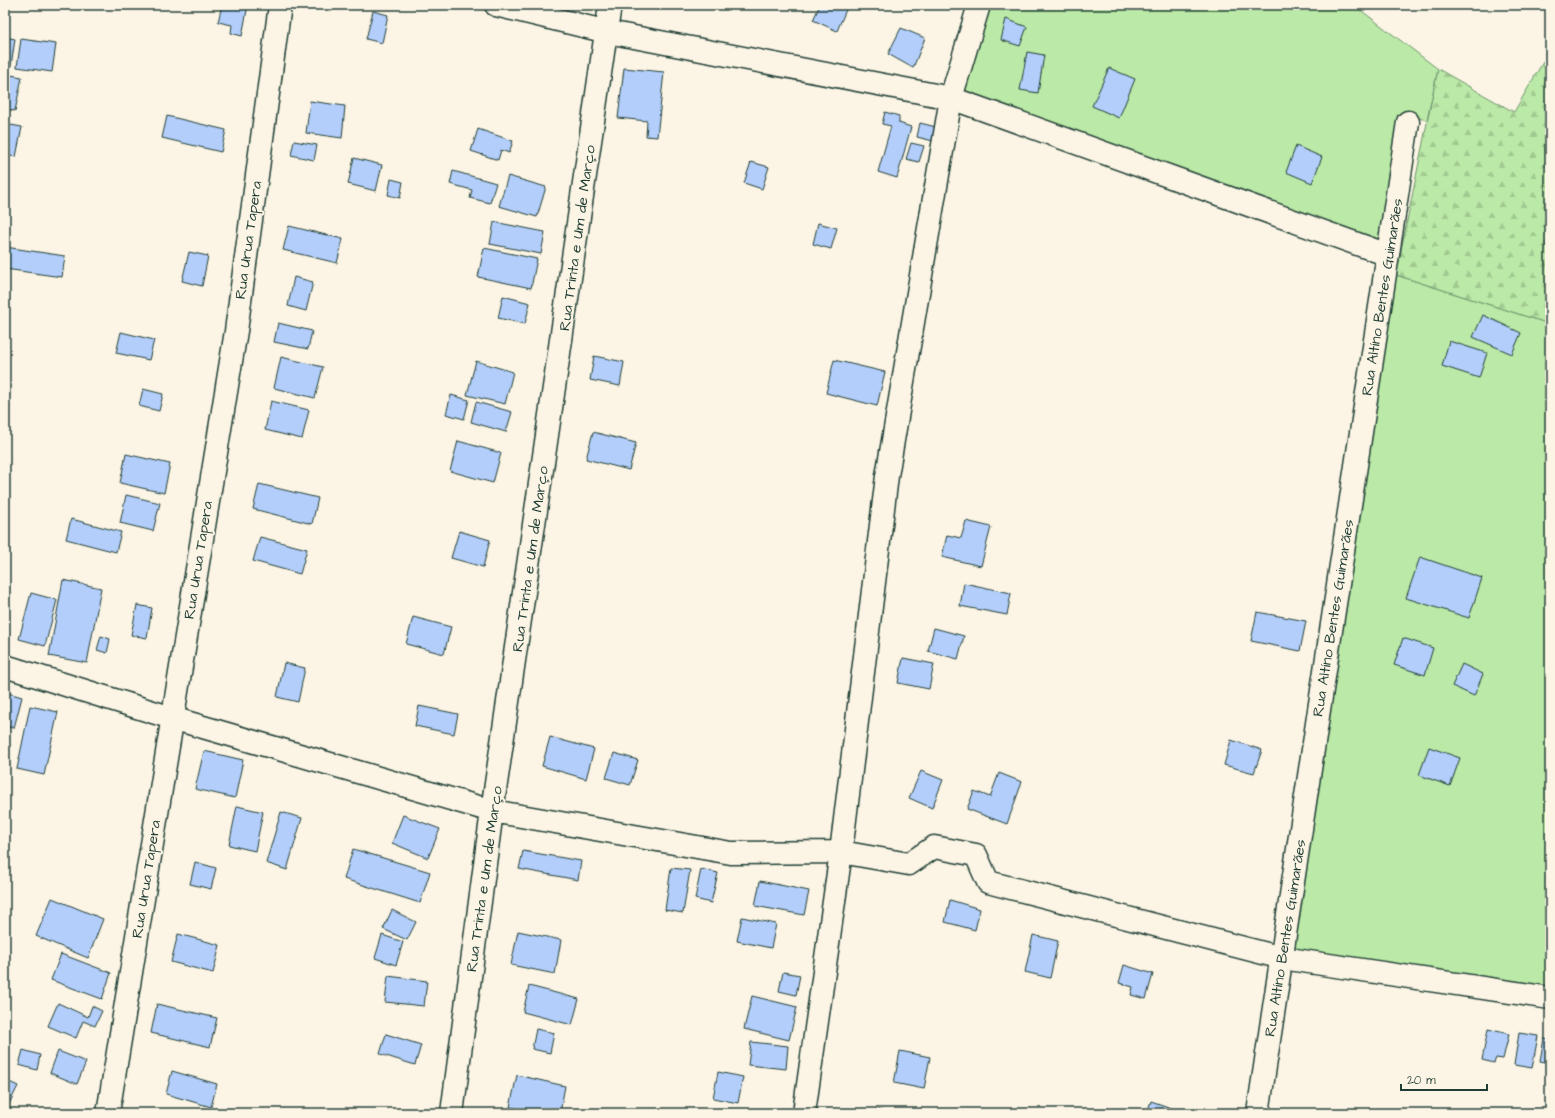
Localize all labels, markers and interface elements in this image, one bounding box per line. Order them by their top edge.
street label: Rua Trinta e Um de Março [554,143,601,332]
street label: Rua Urua Tapera [230,179,267,301]
street label: Rua Altíno Bentes Guimarães [1357,197,1409,397]
street label: Rua Trinta e Um de Março [507,464,554,653]
street label: Rua Urua Tapera [179,499,218,621]
street label: Rua Altíno Bentes Guimarães [1308,518,1360,718]
street label: Rua Trinta e Um de Março [461,784,508,973]
street label: Rua Urua Tapera [127,818,166,940]
street label: Rua Altíno Bentes Guimarães [1260,838,1312,1038]
scale bar [1401,1066,1487,1092]
text: 20 m [1407,1072,1436,1089]

